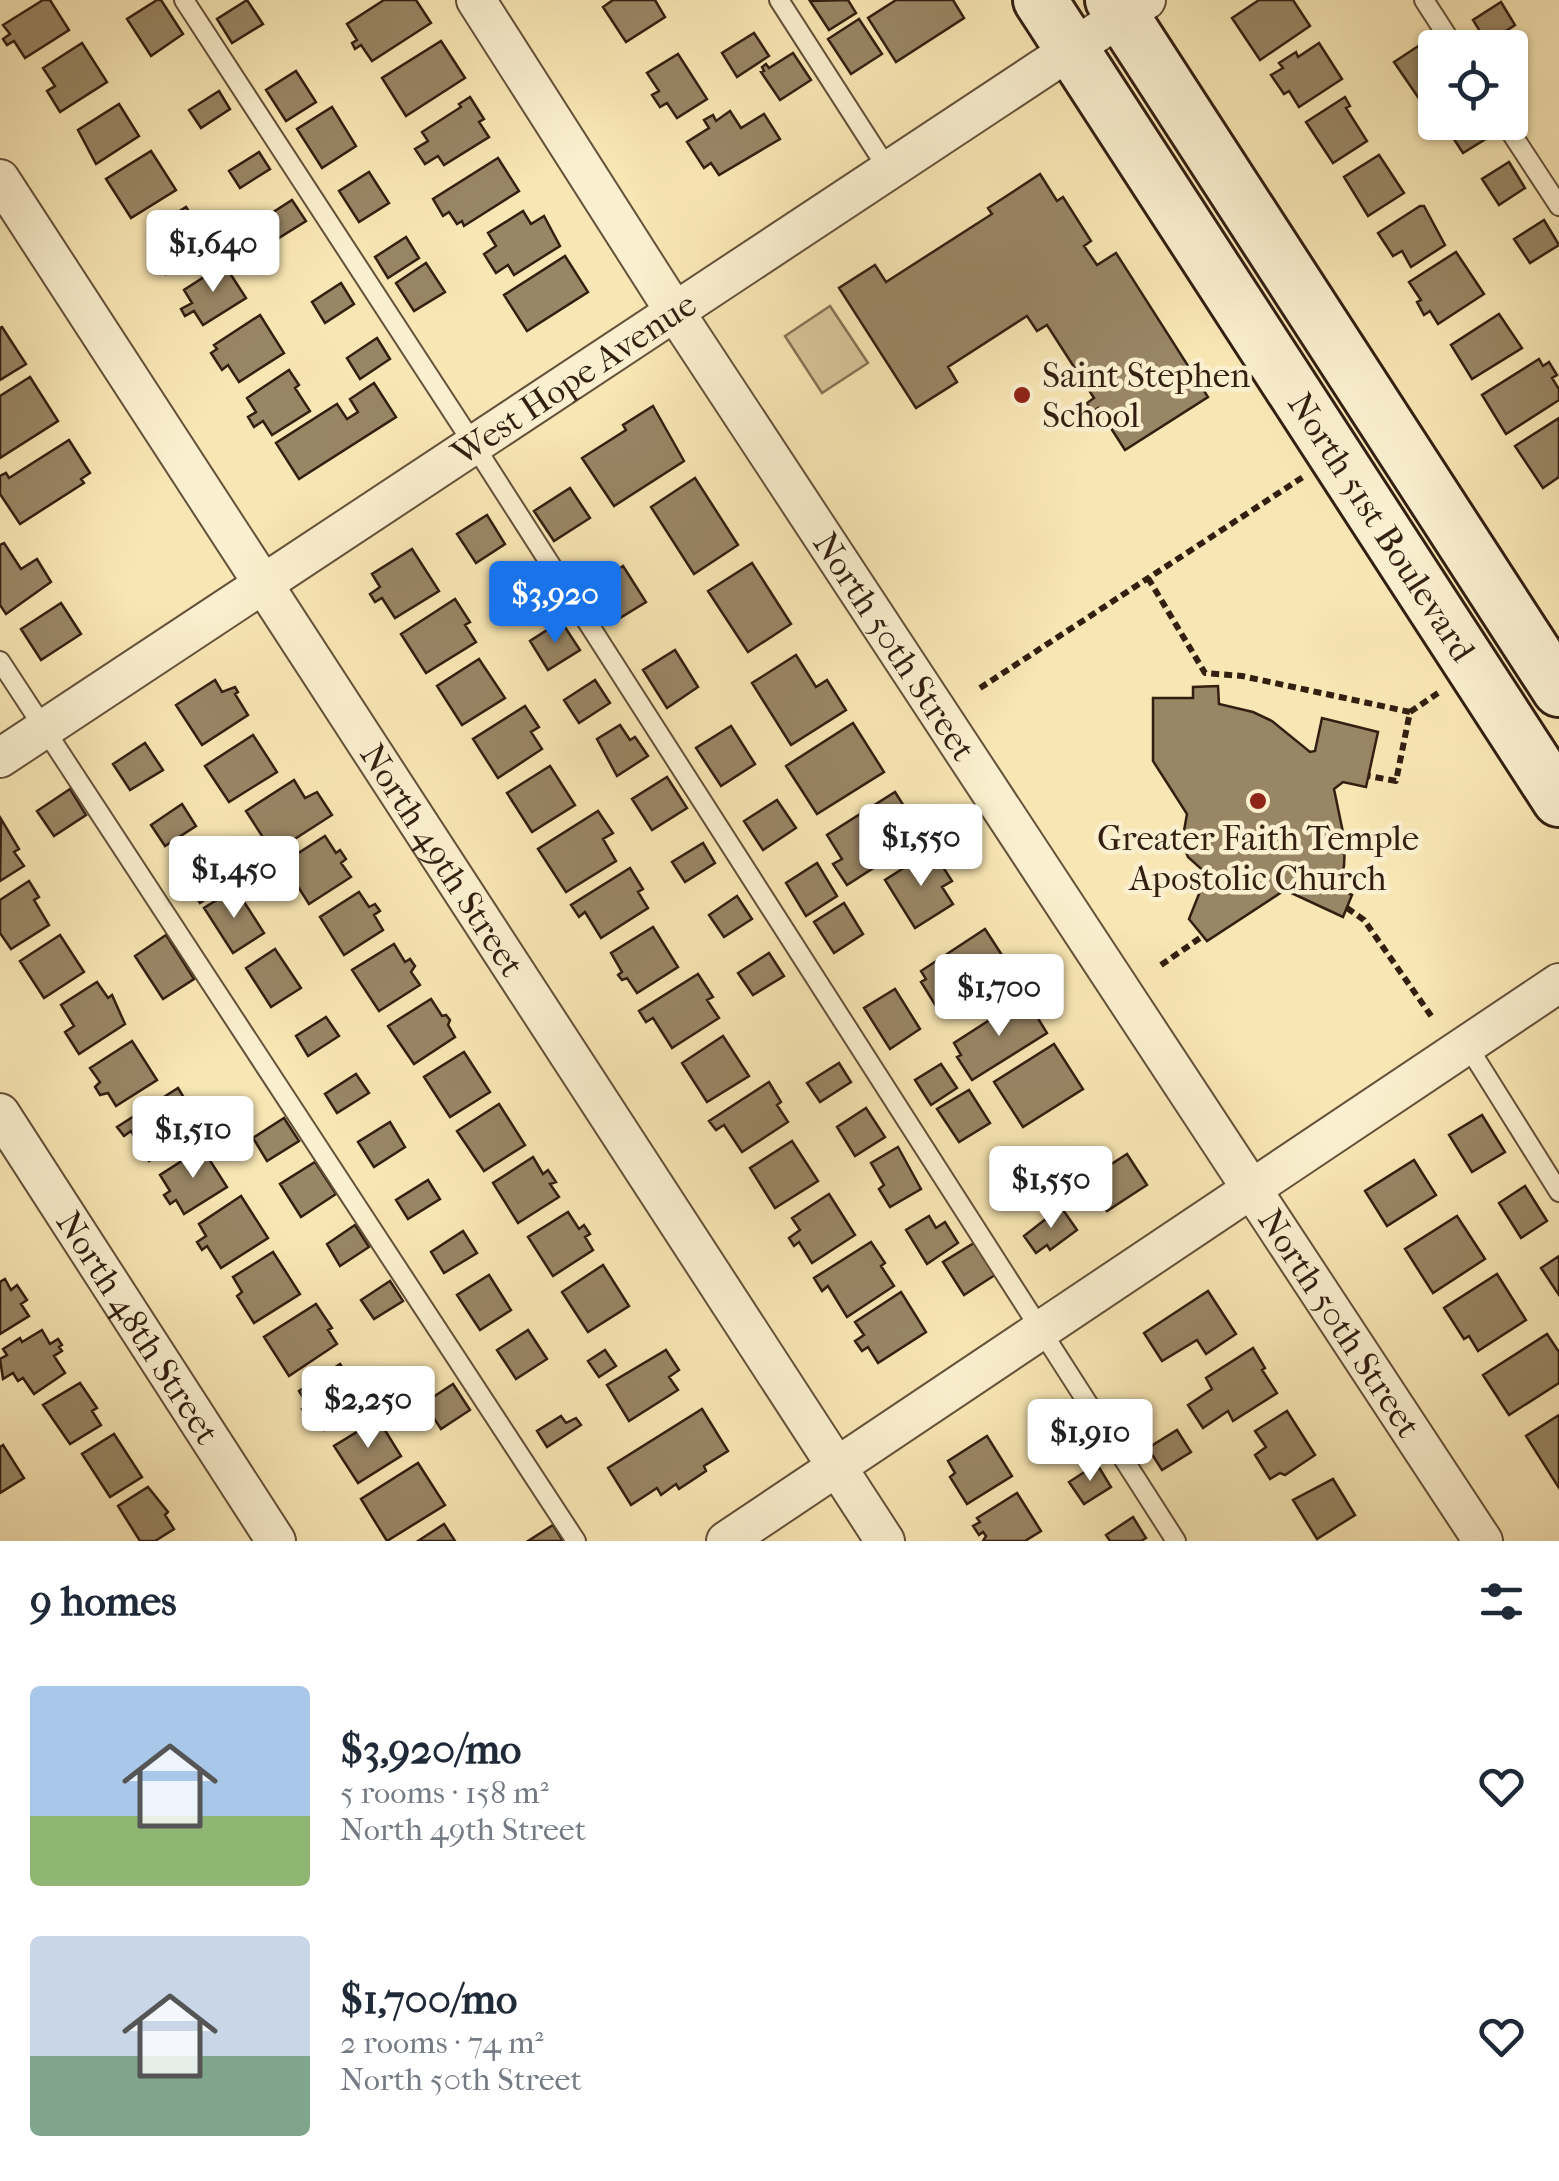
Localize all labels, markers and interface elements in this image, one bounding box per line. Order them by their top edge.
map controls [1418,30,1528,140]
button: locate [1418,30,1528,140]
pin: $1,640 [132,210,294,295]
text: $1,640 [168,224,258,261]
street label: West Hope Avenue [443,283,704,475]
place label: Saint Stephen School [1042,355,1250,436]
marker: Saint Stephen School [1011,384,1033,406]
street label: North 51st Boulevard [1279,385,1484,670]
street label: North 50th Street [804,525,984,769]
pin: $3,920 [474,561,636,646]
text: $3,920 [511,575,599,612]
street label: North 49th Street [351,736,533,985]
marker: Greater Faith Temple Apostolic Church [1247,790,1269,812]
pin: $1,550 [840,804,1002,889]
text: $1,550 [881,818,961,855]
place label: Greater Faith Temple Apostolic Church [1097,818,1419,899]
pin: $1,450 [153,836,315,921]
text: $1,450 [191,850,277,887]
pin: $1,700 [918,954,1080,1039]
text: $1,700 [957,968,1041,1005]
pin: $1,510 [112,1096,274,1181]
text: $1,510 [154,1110,232,1147]
pin: $1,550 [970,1146,1132,1231]
text: $1,550 [1011,1160,1091,1197]
street label: North 50th Street [1249,1201,1429,1446]
street label: North 48th Street [48,1204,228,1452]
pin: $2,250 [287,1366,449,1451]
text: $2,250 [324,1380,412,1417]
pin: $1,910 [1009,1399,1171,1484]
text: $1,910 [1050,1413,1130,1450]
icon: filters [1474,1574,1529,1629]
text: 9 homes [30,1577,177,1626]
text: $3,920/mo [340,1725,521,1774]
icon: home [110,1726,230,1846]
icon: heart [1474,1759,1529,1814]
text: 5 rooms · 158 m² [340,1774,549,1811]
text: North 49th Street [340,1811,586,1848]
text: $1,700/mo [340,1975,517,2024]
icon: home [110,1976,230,2096]
icon: heart [1474,2009,1529,2064]
text: 2 rooms · 74 m² [340,2024,544,2061]
text: North 50th Street [340,2061,582,2098]

